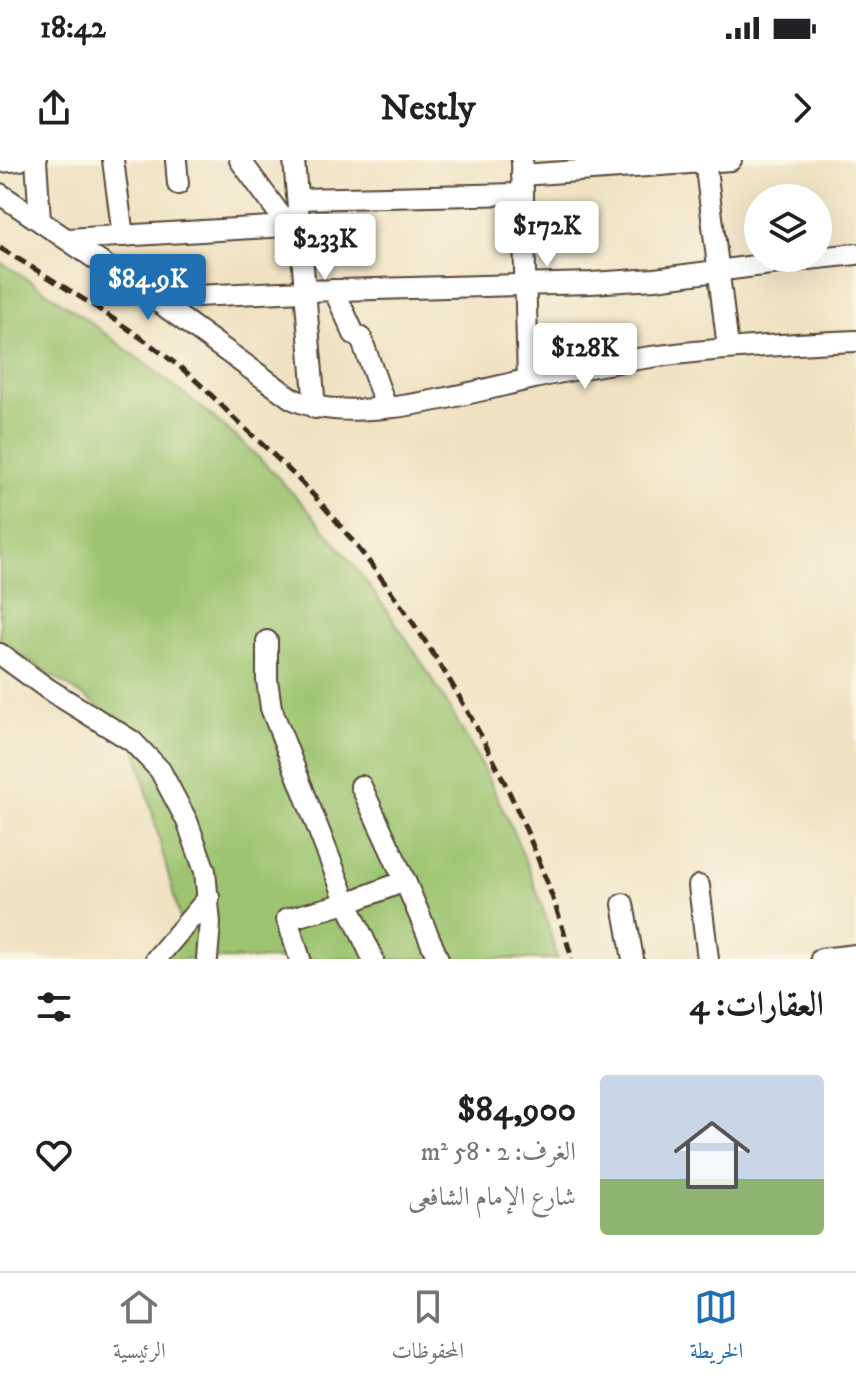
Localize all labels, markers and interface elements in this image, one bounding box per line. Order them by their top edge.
text: 18:42 [40,10,106,47]
icon: share [32,86,76,130]
text: Nestly [381,86,475,131]
icon: forward [780,86,824,130]
map controls [744,184,832,272]
button: layers [744,184,832,272]
pin: $172K [491,201,603,269]
text: $172K [513,210,581,243]
pin: $233K [269,214,381,282]
text: $233K [293,223,357,256]
pin: $84.9K [83,254,213,322]
text: $84.9K [108,263,188,296]
pin: $128K [529,323,641,391]
text: $128K [551,332,619,365]
text: العقارات: 4 [689,984,824,1026]
icon: filters [32,985,76,1029]
text: $84,900 [457,1089,576,1131]
icon: home [664,1107,760,1203]
icon: heart [32,1133,76,1177]
text: الغرف: 2 · 58 m² [421,1136,576,1169]
text: شارع الإمام الشافعى [408,1181,576,1214]
tab: الرئيسية [113,1285,166,1372]
tab: المحفوظات [391,1285,464,1372]
tab: الخريطة [690,1285,743,1372]

